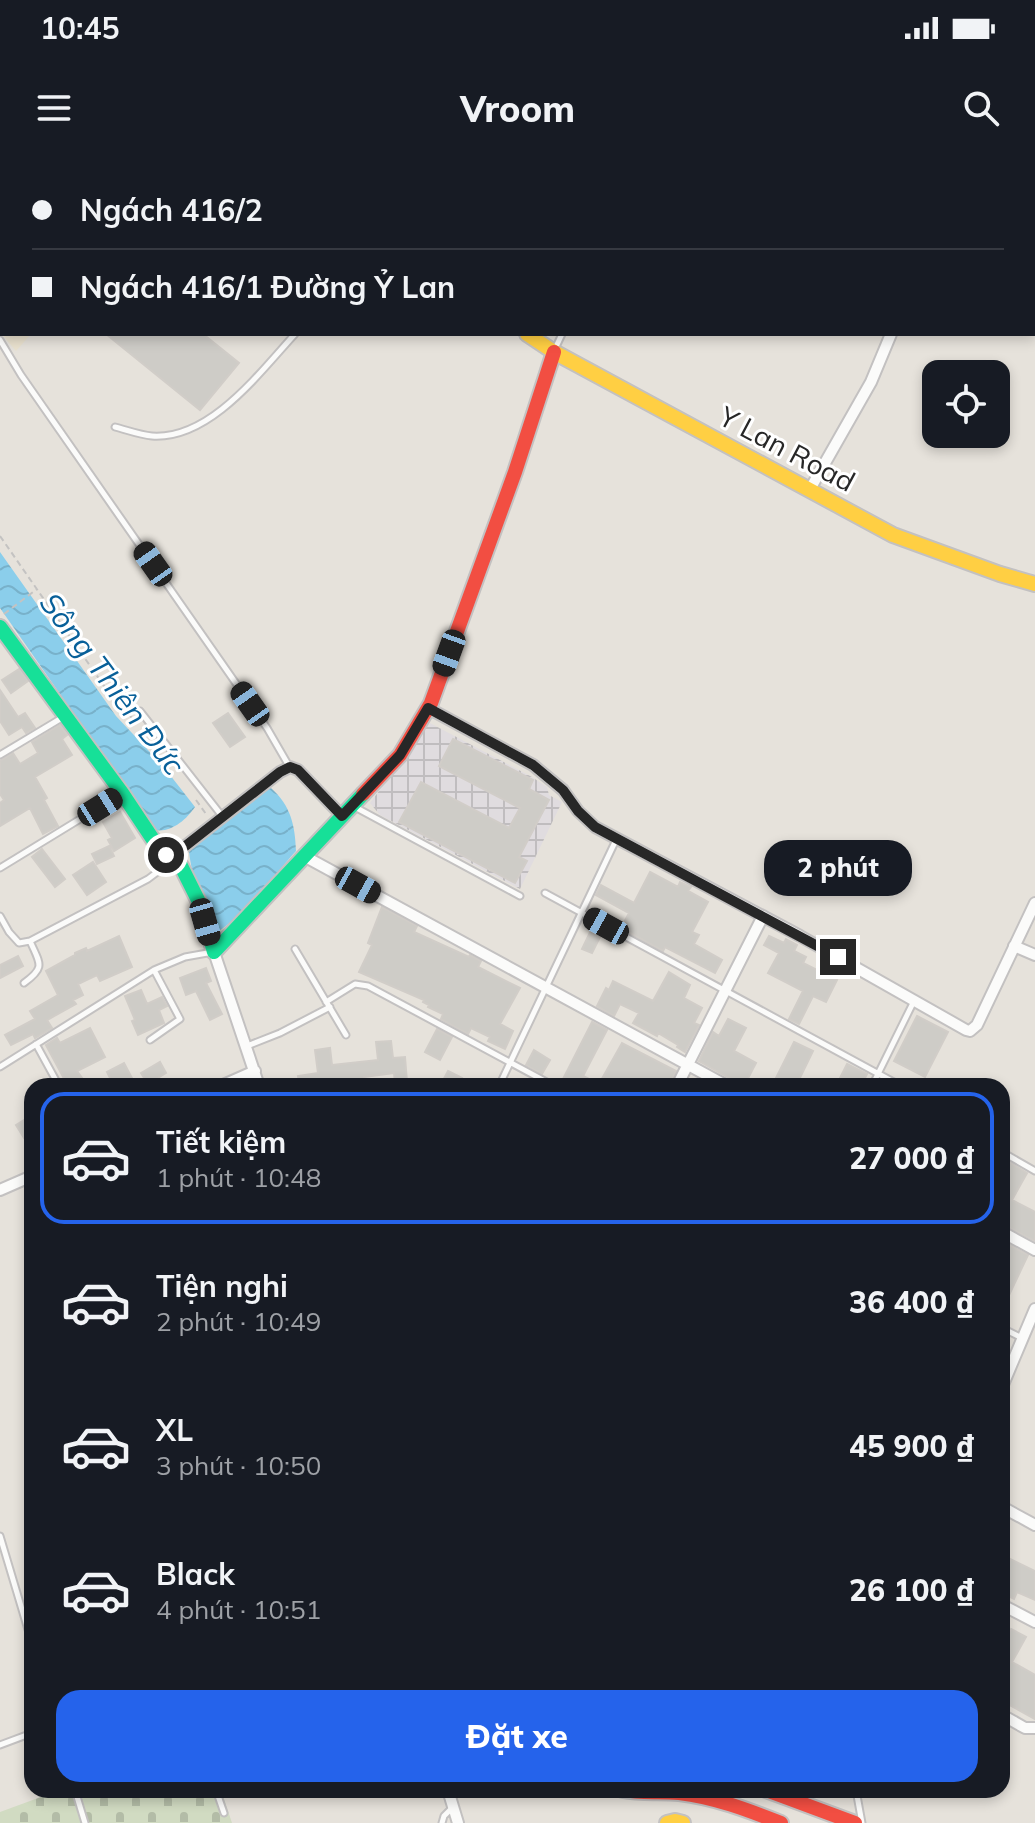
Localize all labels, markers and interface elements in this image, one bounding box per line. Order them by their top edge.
text: 10:45 [40,9,119,47]
icon: menu [32,86,76,130]
text: Vroom [460,86,575,131]
icon: search [959,86,1003,130]
text: Ngách 416/2 [80,191,263,229]
text: Ngách 416/1 Đường Ỷ Lan [80,268,455,306]
map controls [922,360,1010,448]
button: locate [922,360,1010,448]
street label: Y Lan Road [712,398,861,499]
car [129,537,177,591]
water label: Sông Thiên Đức [32,585,194,782]
car [430,626,468,680]
car [226,677,274,731]
car [73,784,127,830]
route start [148,837,184,873]
callout: 2 phút [764,841,912,897]
text: 2 phút [797,851,879,884]
car [331,863,385,907]
car [187,896,223,948]
car [579,904,633,948]
route end [820,939,856,975]
icon: car [60,1122,132,1194]
text: Tiết kiệm [156,1123,286,1161]
text: 27 000 ₫ [849,1139,974,1177]
text: 1 phút · 10:48 [156,1161,321,1194]
icon: car [60,1266,132,1338]
text: Tiện nghi [156,1267,288,1305]
text: 36 400 ₫ [849,1283,974,1321]
text: 2 phút · 10:49 [156,1305,321,1338]
icon: car [60,1410,132,1482]
text: XL [156,1411,193,1449]
text: 45 900 ₫ [849,1427,974,1465]
text: 3 phút · 10:50 [156,1449,321,1482]
icon: car [60,1554,132,1626]
text: Black [156,1555,235,1593]
text: 26 100 ₫ [849,1571,974,1609]
text: 4 phút · 10:51 [156,1593,321,1626]
button: Đặt xe [56,1690,978,1782]

